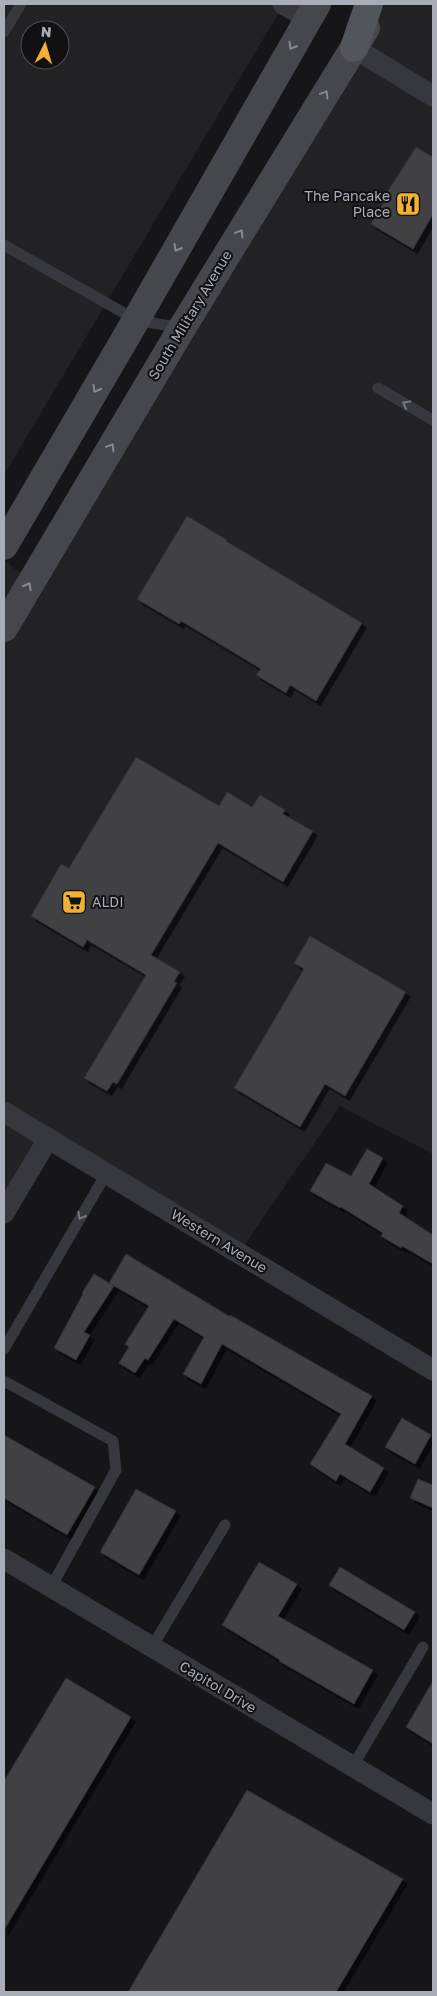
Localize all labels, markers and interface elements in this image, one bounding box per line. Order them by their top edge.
north arrow [20,20,70,70]
text: N [40,23,52,40]
one-way arrow [289,41,299,50]
one-way arrow [319,90,329,99]
place label: The Pancake Place [304,187,390,220]
restaurant icon: The Pancake Place [395,191,421,217]
one-way arrow [234,229,244,238]
one-way arrow [173,243,183,252]
street label: South Military Avenue [144,247,235,382]
one-way arrow [92,383,102,392]
one-way arrow [402,401,411,411]
one-way arrow [105,443,115,452]
one-way arrow [22,583,32,592]
supermarket icon: ALDI [61,889,87,915]
place label: ALDI [92,893,124,910]
street label: Western Avenue [168,1205,270,1276]
one-way arrow [78,1210,88,1219]
street label: Capitol Drive [177,1657,260,1716]

